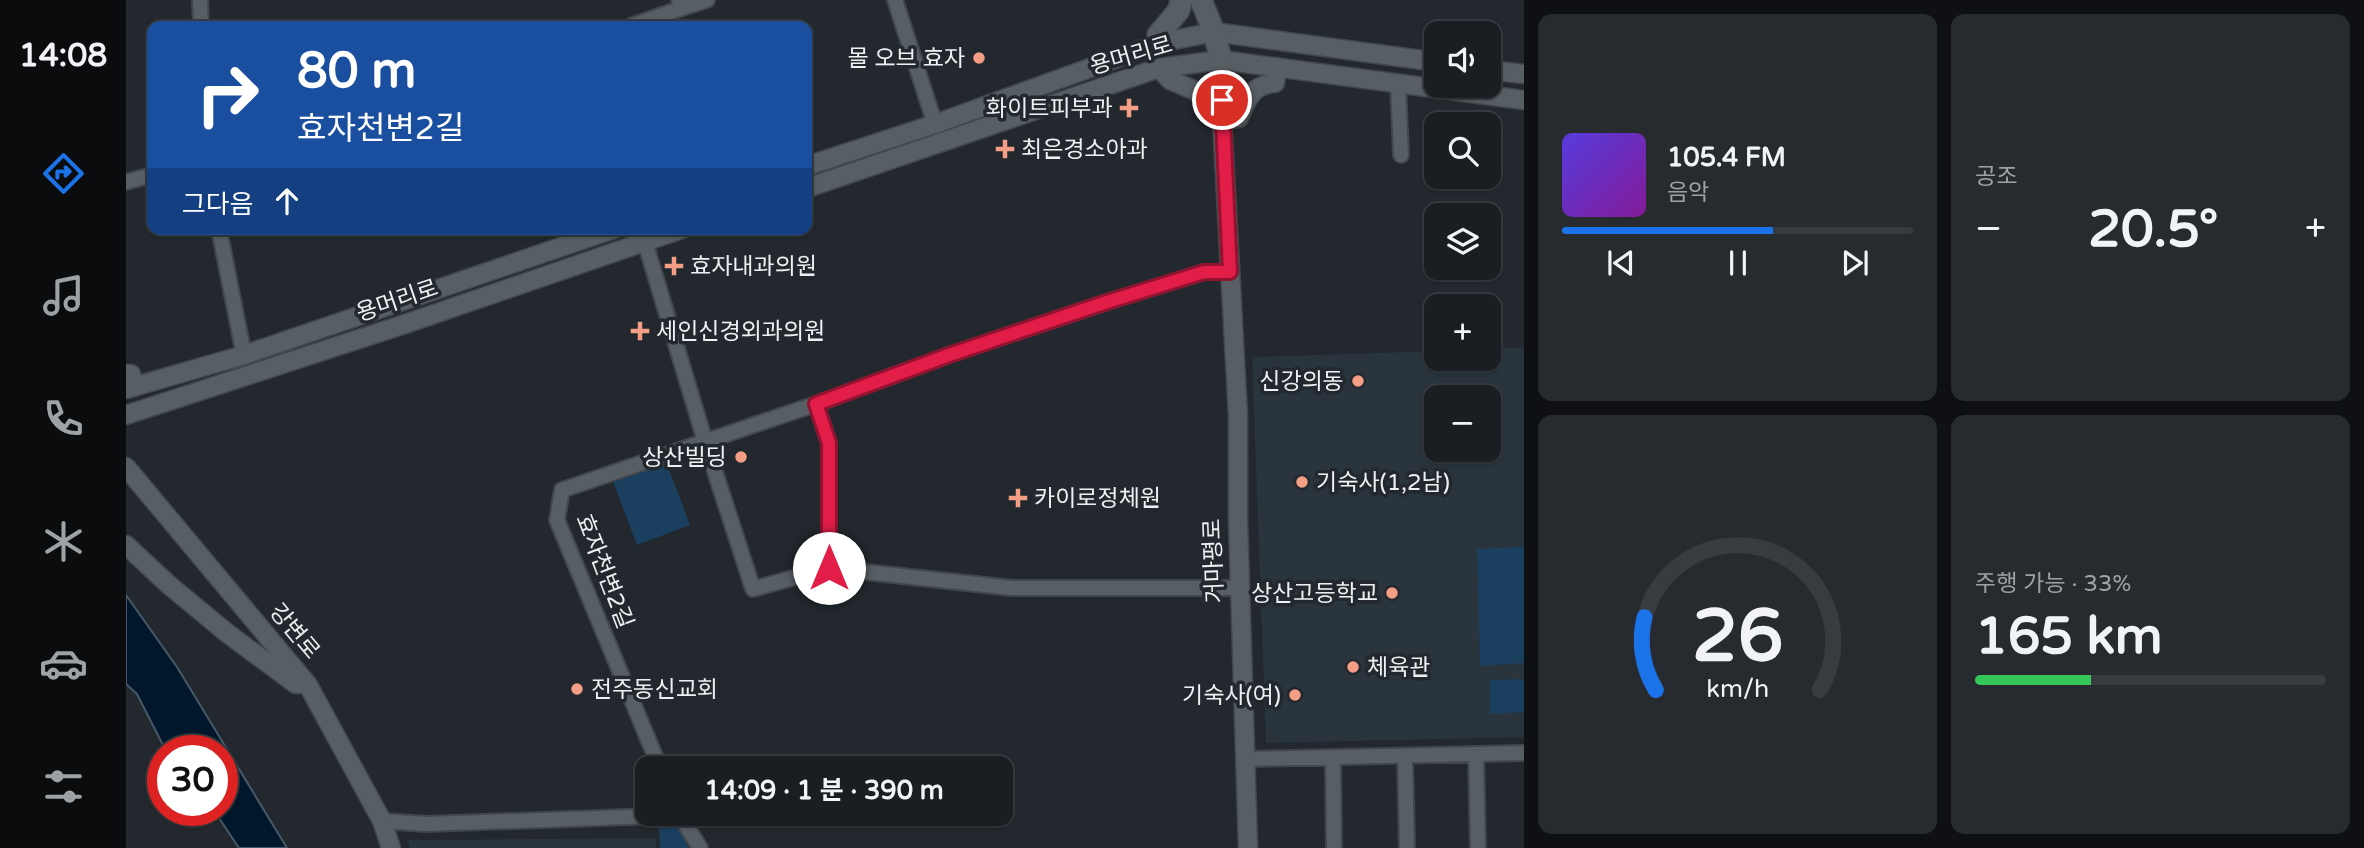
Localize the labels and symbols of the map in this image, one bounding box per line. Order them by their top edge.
street label: 용머리로 [1087,31,1176,81]
place label: 몰 오브 효자 [847,45,965,73]
marker: 몰 오브 효자 [971,50,987,66]
pin [1192,70,1252,130]
place label: 화이트피부과 [986,95,1113,123]
marker: 화이트피부과 [1119,98,1139,118]
place label: 최은경소아과 [1021,136,1148,164]
marker: 최은경소아과 [995,139,1015,159]
place label: 효자내과의원 [690,253,817,281]
marker: 효자내과의원 [664,256,684,276]
street label: 용머리로 [353,274,442,328]
place label: 세인신경외과의원 [656,318,825,346]
marker: 세인신경외과의원 [630,321,650,341]
place label: 신강의동 [1259,368,1344,396]
marker: 신강의동 [1350,373,1366,389]
place label: 상산빌딩 [642,444,727,472]
marker: 상산빌딩 [733,449,749,465]
place label: 기숙사(1,2남) [1316,469,1450,497]
marker: 기숙사(1,2남) [1294,474,1310,490]
place label: 카이로정체원 [1034,485,1161,513]
marker: 카이로정체원 [1008,488,1028,508]
street label: 효자천변2길 [569,510,639,633]
street label: 거마평로 [1199,518,1229,604]
position arrow [792,531,866,605]
place label: 상산고등학교 [1251,580,1378,608]
marker: 상산고등학교 [1384,585,1400,601]
street label: 강변로 [263,598,325,665]
place label: 체육관 [1367,654,1430,682]
marker: 체육관 [1345,659,1361,675]
place label: 전주동신교회 [591,676,718,704]
marker: 전주동신교회 [569,681,585,697]
place label: 기숙사(여) [1182,682,1281,710]
marker: 기숙사(여) [1287,687,1303,703]
speed limit sign: 30 [147,735,238,826]

